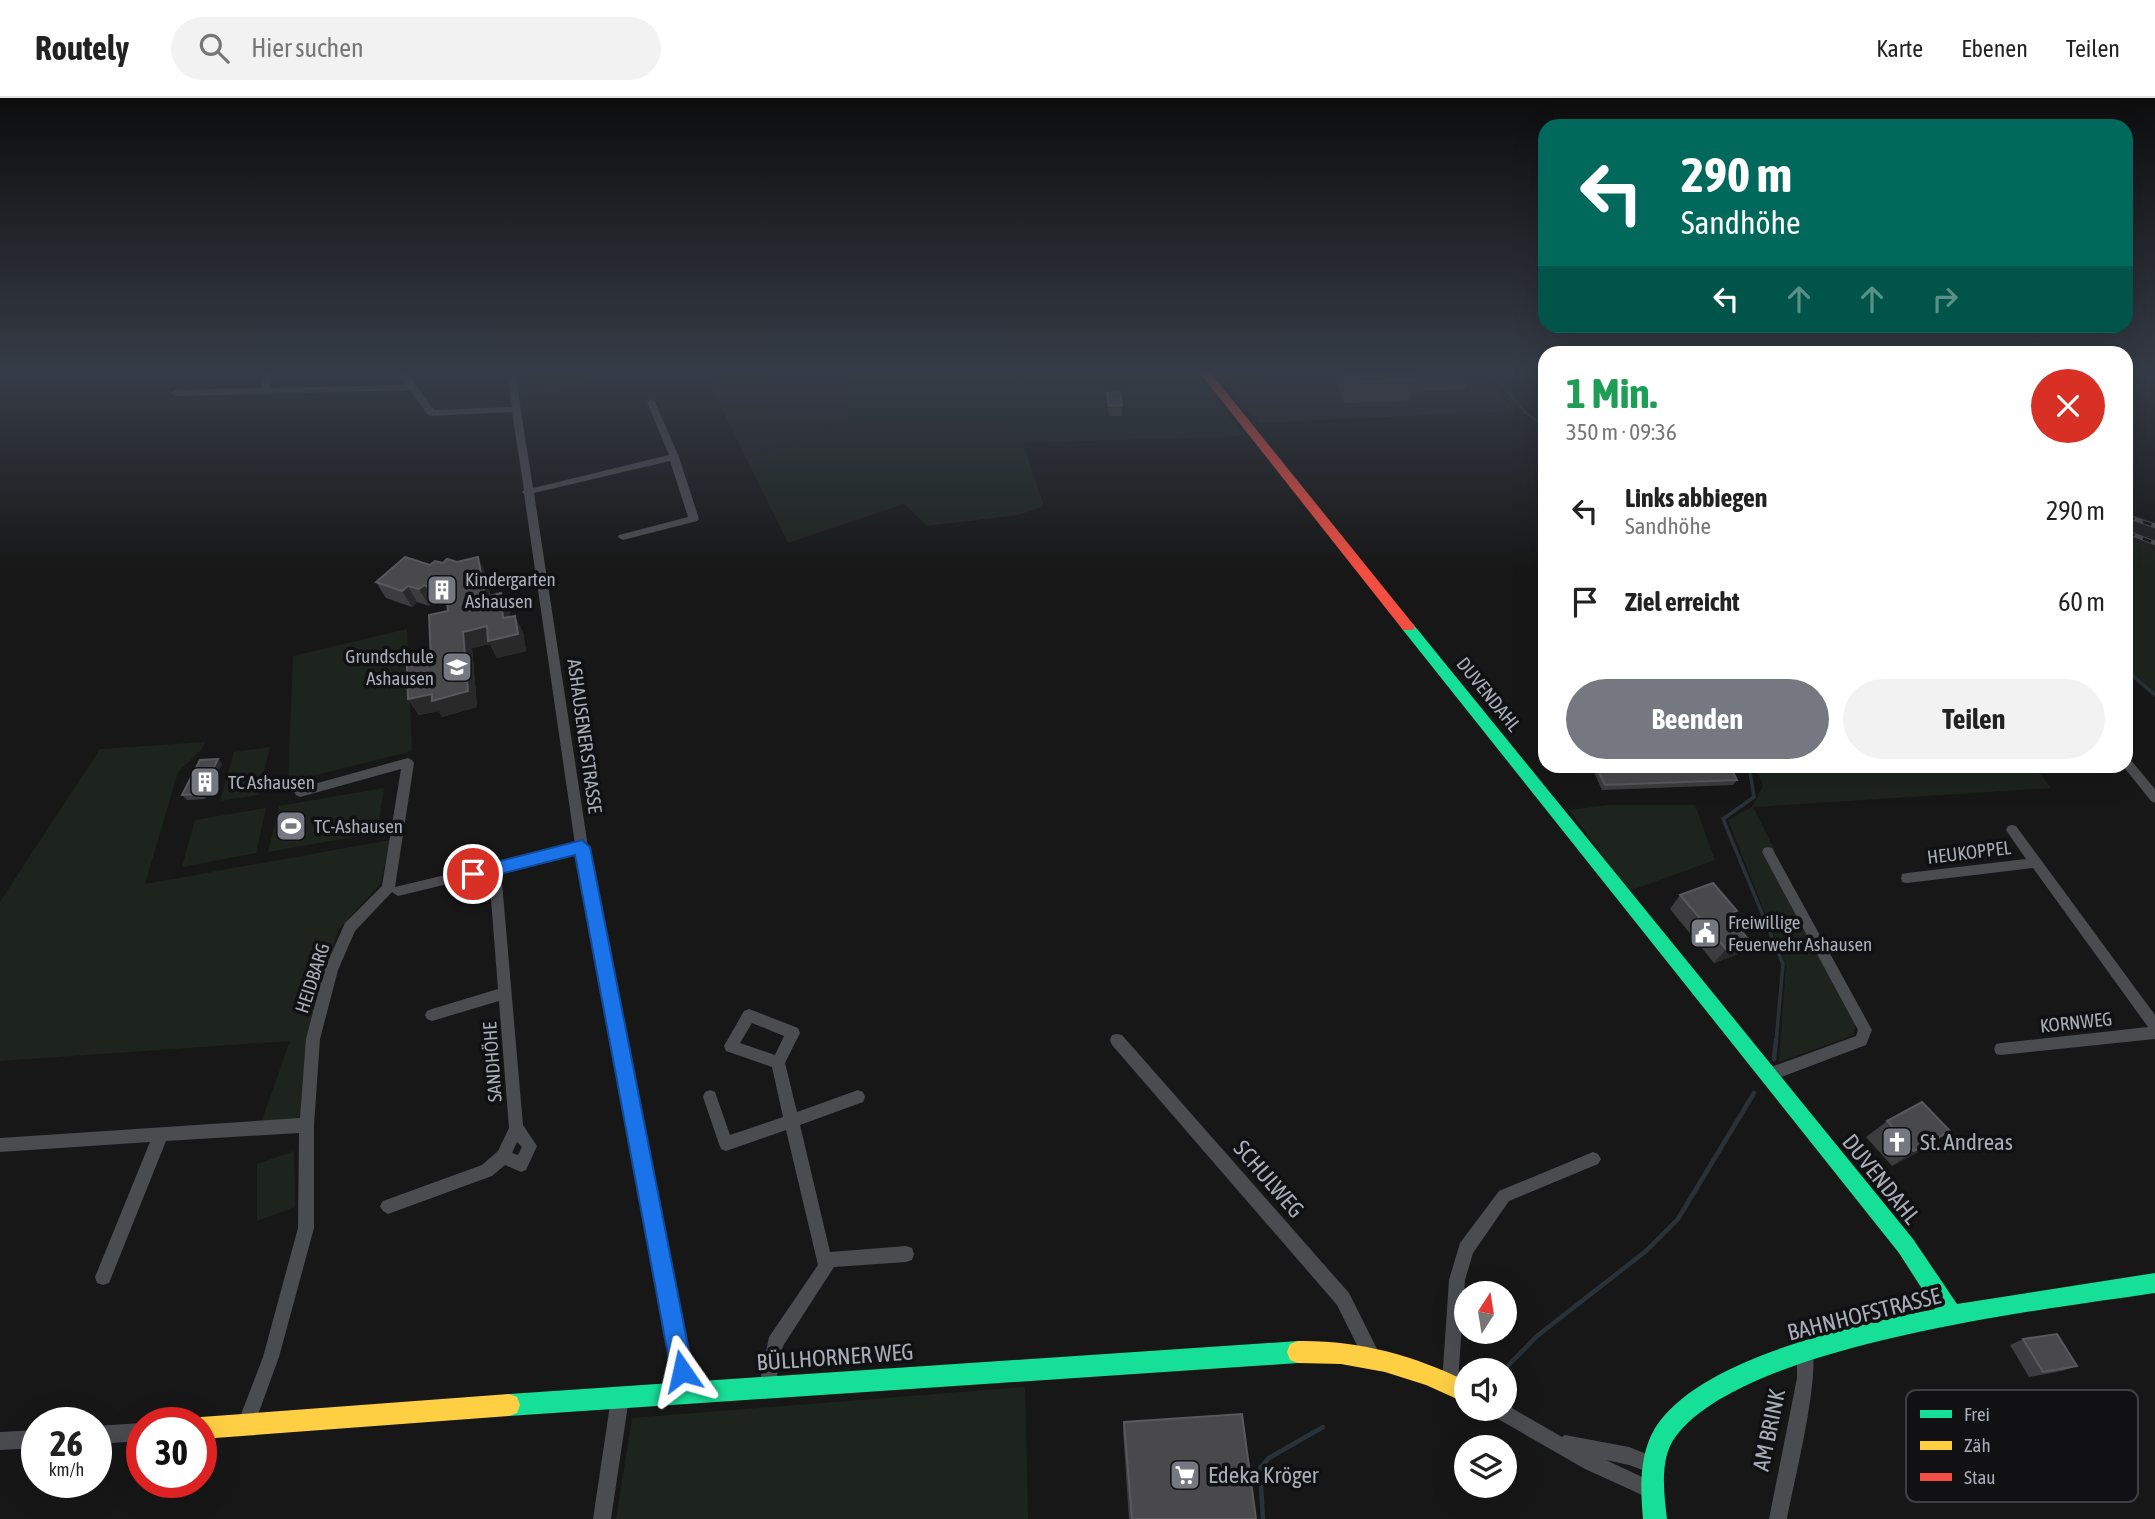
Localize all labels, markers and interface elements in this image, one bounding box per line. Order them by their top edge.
search box [171,17,661,80]
text: Routely [35,29,129,67]
icon: search [195,29,233,67]
text: Hier suchen [251,33,364,63]
text: Karte [1876,35,1923,62]
text: Ebenen [1961,35,2028,62]
text: Teilen [2066,35,2120,62]
text: 290 m [1681,146,1792,202]
icon: left [1566,147,1657,238]
text: Sandhöhe [1681,204,1801,241]
icon: left [1707,280,1745,318]
icon: ahead [1780,280,1818,318]
icon: ahead [1853,280,1891,318]
icon: right [1926,280,1964,318]
text: 1 Min. [1566,369,1657,417]
button: close [2031,369,2105,443]
text: 350 m · 09:36 [1566,419,1677,445]
text: Links abbiegen [1625,483,1767,513]
icon: left [1566,492,1604,530]
text: 290 m [2046,496,2105,526]
text: Sandhöhe [1625,513,1711,539]
place label: Kindergarten Ashausen [465,568,556,612]
building icon: Kindergarten Ashausen [425,573,459,607]
icon: arrive [1566,583,1604,621]
text: Ziel erreicht [1625,587,1740,617]
text: 60 m [2058,587,2105,617]
place label: Grundschule Ashausen [345,645,434,689]
school or university icon: Grundschule Ashausen [440,650,474,684]
street label: DUVENDAHL [1453,653,1526,736]
street label: ASHAUSENER STRASSE [563,657,607,815]
button: Beenden [1566,679,1829,759]
button: Teilen [1843,679,2105,759]
building icon: TC Ashausen [188,765,222,799]
place label: TC Ashausen [228,771,315,793]
sports icon: TC-Ashausen [274,809,308,843]
place label: TC-Ashausen [314,815,403,837]
street label: HEUKOPPEL [1926,836,2013,868]
pin [443,844,503,904]
icon: arrive [454,855,492,893]
place label: Freiwillige Feuerwehr Ashausen [1728,911,1872,955]
public building icon: Freiwillige Feuerwehr Ashausen [1688,916,1722,950]
street label: HEIDBARG [290,940,334,1016]
street label: KORNWEG [2039,1007,2113,1037]
street label: SANDHÖHE [478,1021,506,1103]
church icon: St. Andreas [1880,1125,1914,1159]
street label: DUVENDAHL [1837,1129,1925,1229]
place label: St. Andreas [1920,1129,2013,1155]
street label: SCHULWEG [1229,1135,1309,1223]
north arrow [1454,1281,1517,1344]
map controls [1454,1281,1517,1498]
street label: BAHNHOFSTRASSE [1785,1282,1943,1346]
position arrow [645,1334,719,1408]
street label: BÜLLHORNER WEG [756,1339,914,1375]
button: sound [1454,1358,1517,1421]
street label: AM BRINK [1748,1386,1790,1473]
legend [1906,1390,2138,1502]
text: Frei [1964,1403,1990,1425]
speed limit sign: 30 [126,1407,217,1498]
text: 26 [50,1423,83,1463]
text: Zäh [1964,1434,1991,1456]
button: layers [1454,1435,1517,1498]
supermarket icon: Edeka Kröger [1168,1458,1202,1492]
text: km/h [49,1459,84,1480]
place label: Edeka Kröger [1208,1462,1320,1488]
text: Stau [1964,1466,1995,1488]

